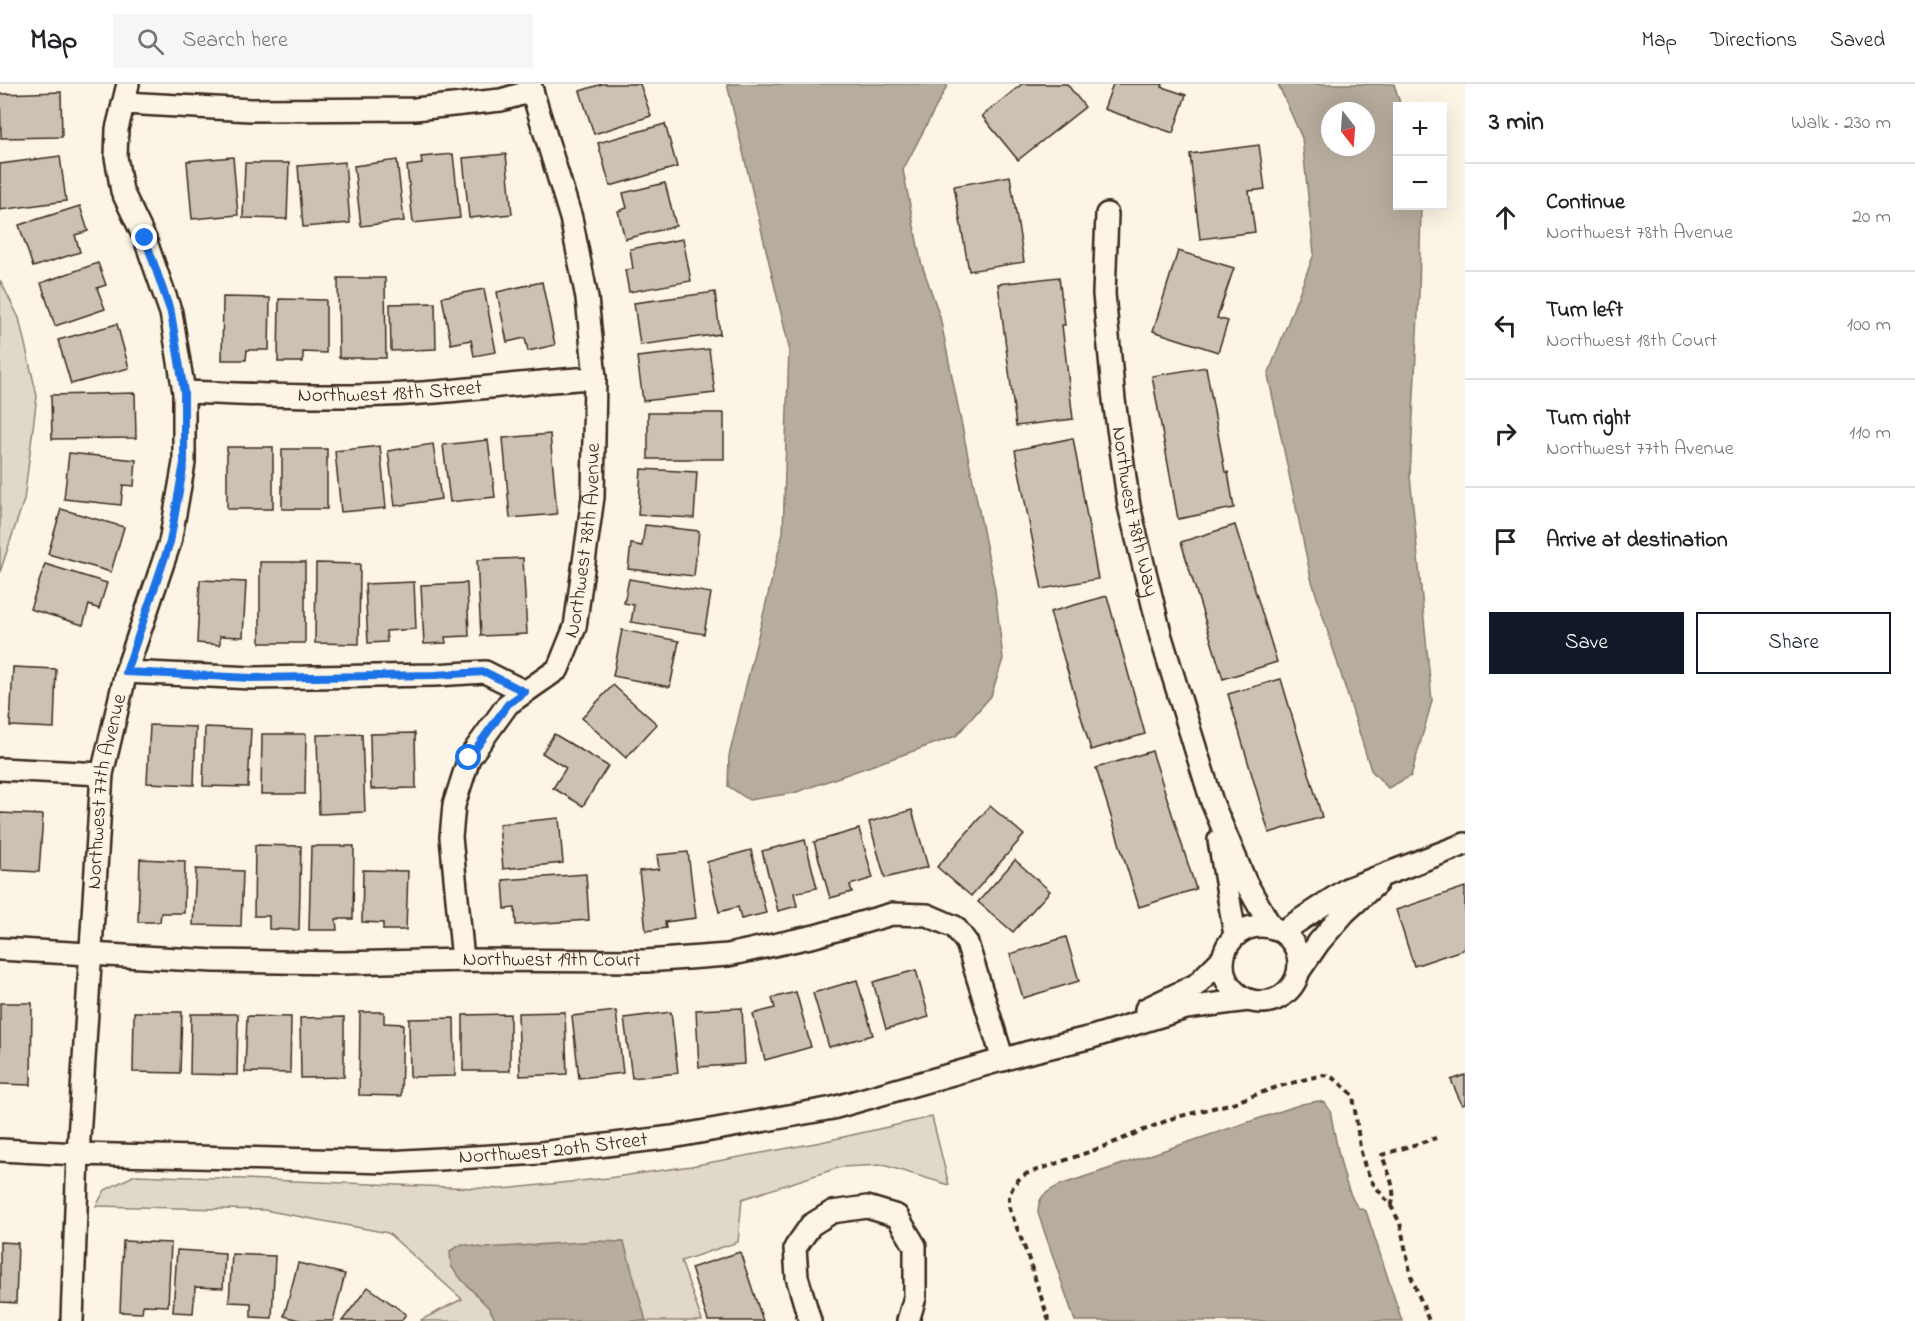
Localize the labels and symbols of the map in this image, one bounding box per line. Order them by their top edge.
north arrow [1321,102,1375,156]
route end [131,224,157,250]
street label: Northwest 18th Street [297,373,483,411]
street label: Northwest 78th Way [1103,425,1166,600]
street label: Northwest 78th Avenue [557,442,609,643]
street label: Northwest 77th Avenue [80,690,135,890]
route start [455,744,481,770]
street label: Northwest 19th Court [462,945,641,976]
street label: Northwest 20th Street [458,1125,649,1173]

